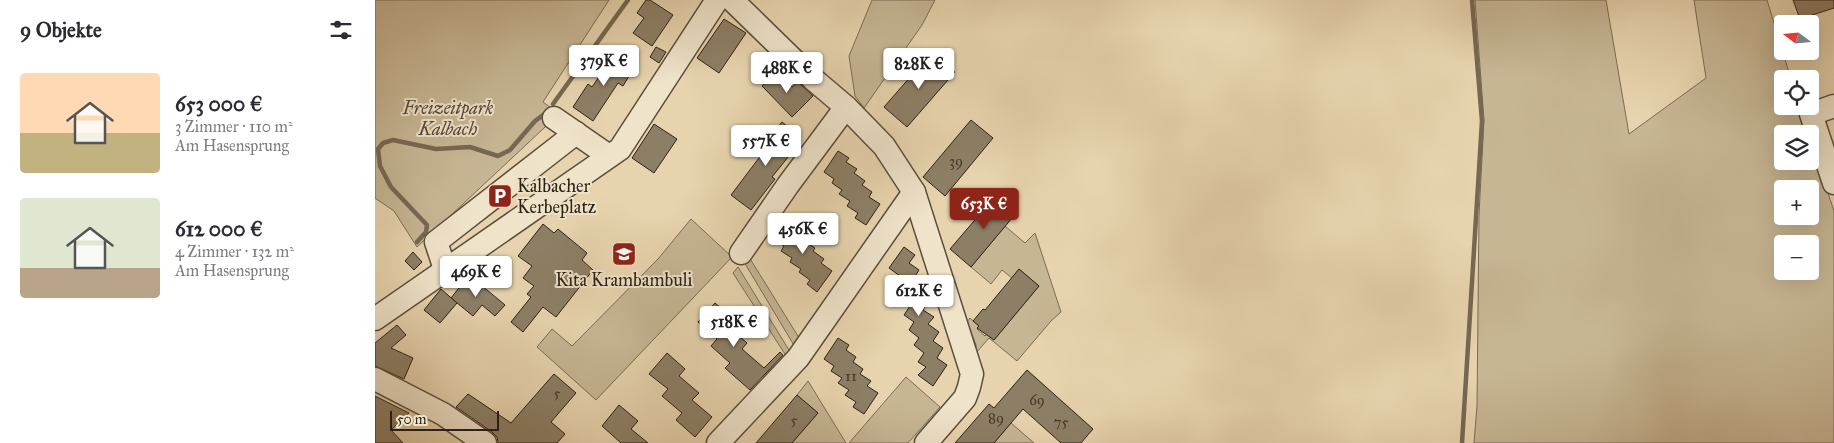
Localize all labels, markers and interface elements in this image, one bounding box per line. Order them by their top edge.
north arrow [1774,15,1819,60]
map controls [1774,15,1819,280]
icon: filters [327,16,355,44]
text: 9 Objekte [20,17,102,43]
pin: 379K € [563,44,645,87]
pin: 828K € [878,48,960,90]
text: 379K € [580,51,628,70]
pin: 488K € [746,52,828,94]
text: 828K € [894,54,944,73]
text: 488K € [762,58,812,77]
button: locate [1774,70,1819,115]
text: 653 000 € [175,91,262,117]
icon: home [60,93,120,153]
park label: Freizeitpark Kalbach [402,97,493,140]
text: 3 Zimmer · 110 m² [175,117,293,136]
pin: 557K € [725,124,807,167]
button: layers [1774,125,1819,170]
text: 557K € [742,131,790,150]
text: Am Hasensprung [175,136,289,155]
house number: 39 [949,152,963,170]
place label: Kalbacher Kerbeplatz [517,175,596,218]
button: + [1774,180,1819,225]
parking icon: Kalbacher Kerbeplatz [487,183,513,209]
pin: 653K € [943,188,1025,230]
text: 653K € [961,194,1007,213]
pin: 456K € [762,212,844,255]
text: 612 000 € [175,216,263,242]
icon: home [60,218,120,278]
text: 456K € [778,219,828,238]
button: − [1774,235,1819,280]
school or university icon: Kita Krambambuli [611,241,637,267]
text: 4 Zimmer · 132 m² [175,242,294,261]
pin: 469K € [435,256,517,298]
text: Am Hasensprung [175,261,289,280]
text: 469K € [451,262,501,281]
place label: Kita Krambambuli [555,269,693,291]
pin: 612K € [878,274,960,317]
text: 612K € [896,281,942,300]
pin: 518K € [693,306,775,348]
text: 518K € [711,312,757,331]
house number: 11 [845,367,857,385]
house number: 5 [554,384,561,402]
house number: 69 [1029,391,1045,409]
scale bar [390,408,499,431]
house number: 89 [988,409,1004,427]
text: 50 m [397,411,426,428]
house number: 5 [791,411,798,429]
house number: 75 [1054,413,1069,431]

